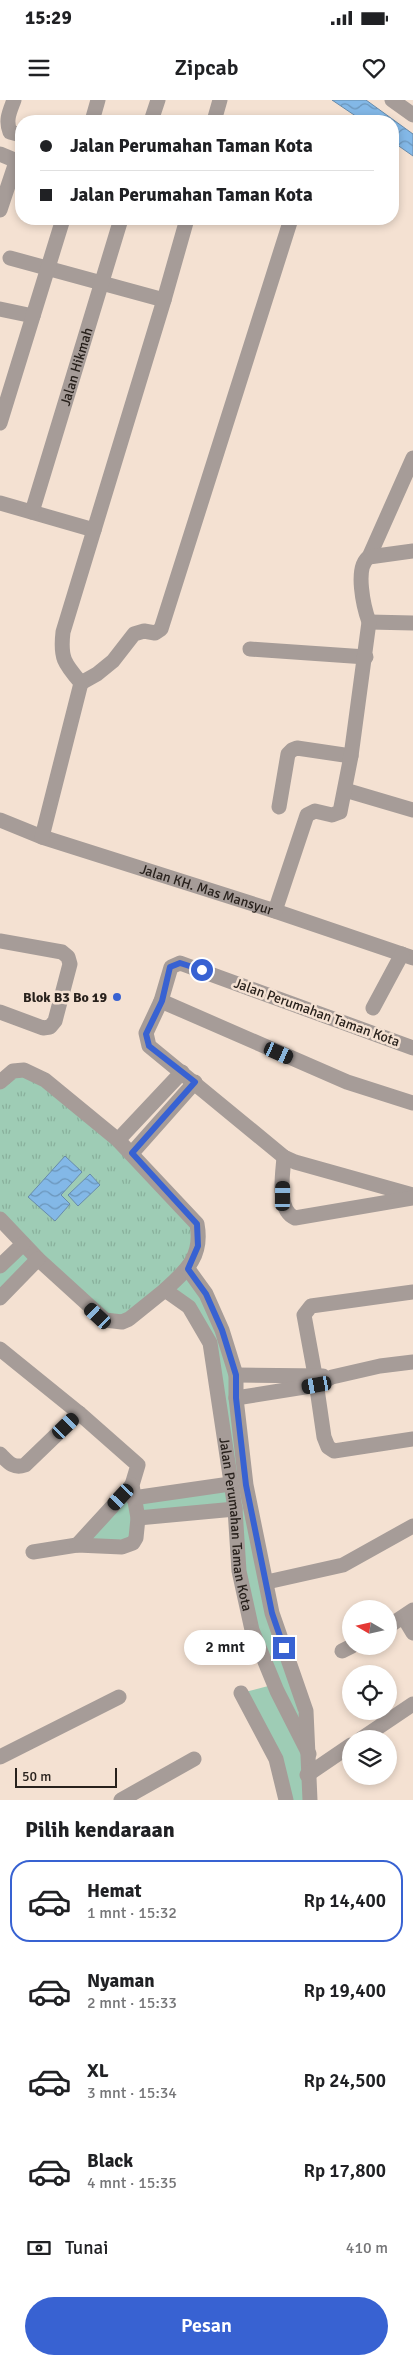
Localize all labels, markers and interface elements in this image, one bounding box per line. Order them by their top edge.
text: 15:29 [25,6,72,30]
icon: menu [25,54,53,82]
text: Zipcab [175,54,238,81]
icon: heart [360,54,388,82]
text: Jalan Perumahan Taman Kota [70,134,313,158]
text: Jalan Perumahan Taman Kota [70,183,313,207]
street label: Jalan Hikmah [57,325,97,408]
street label: Jalan KH. Mas Mansyur [138,861,276,919]
route start [191,959,213,981]
street label: Jalan Perumahan Taman Kota [232,975,402,1050]
place label: Blok B3 Bo 19 [23,989,107,1006]
marker: Blok B3 Bo 19 [111,991,123,1003]
car [262,1040,295,1066]
car [275,1181,290,1211]
car [81,1300,114,1332]
car [300,1375,333,1395]
car [49,1410,82,1442]
street label: Jalan Perumahan Taman Kota [215,1436,256,1613]
car [105,1481,136,1513]
north arrow [342,1600,398,1655]
map controls [342,1600,397,1785]
callout: 2 mnt [184,1630,266,1666]
text: 2 mnt [205,1637,245,1657]
route end [273,1637,295,1659]
button: locate [342,1665,397,1720]
button: layers [342,1730,397,1785]
scale bar [15,1765,118,1788]
text: 50 m [22,1768,51,1785]
text: Pilih kendaraan [25,1816,175,1843]
icon: car [27,1879,72,1924]
text: Hemat [87,1879,142,1903]
text: Rp 14,400 [303,1889,386,1913]
text: 1 mnt · 15:32 [87,1903,177,1923]
icon: car [27,1969,72,2014]
text: Nyaman [87,1969,155,1993]
text: Rp 19,400 [303,1979,386,2003]
text: 2 mnt · 15:33 [87,1993,177,2013]
icon: car [27,2059,72,2104]
text: XL [87,2059,109,2083]
text: Rp 24,500 [303,2069,386,2093]
text: 3 mnt · 15:34 [87,2083,177,2103]
icon: car [27,2149,72,2194]
text: Black [87,2149,133,2173]
text: Rp 17,800 [303,2159,386,2183]
text: 4 mnt · 15:35 [87,2173,177,2193]
icon: cash [25,2234,53,2262]
text: Tunai [65,2236,108,2260]
text: 410 m [346,2238,388,2258]
button: Pesan [25,2297,388,2355]

